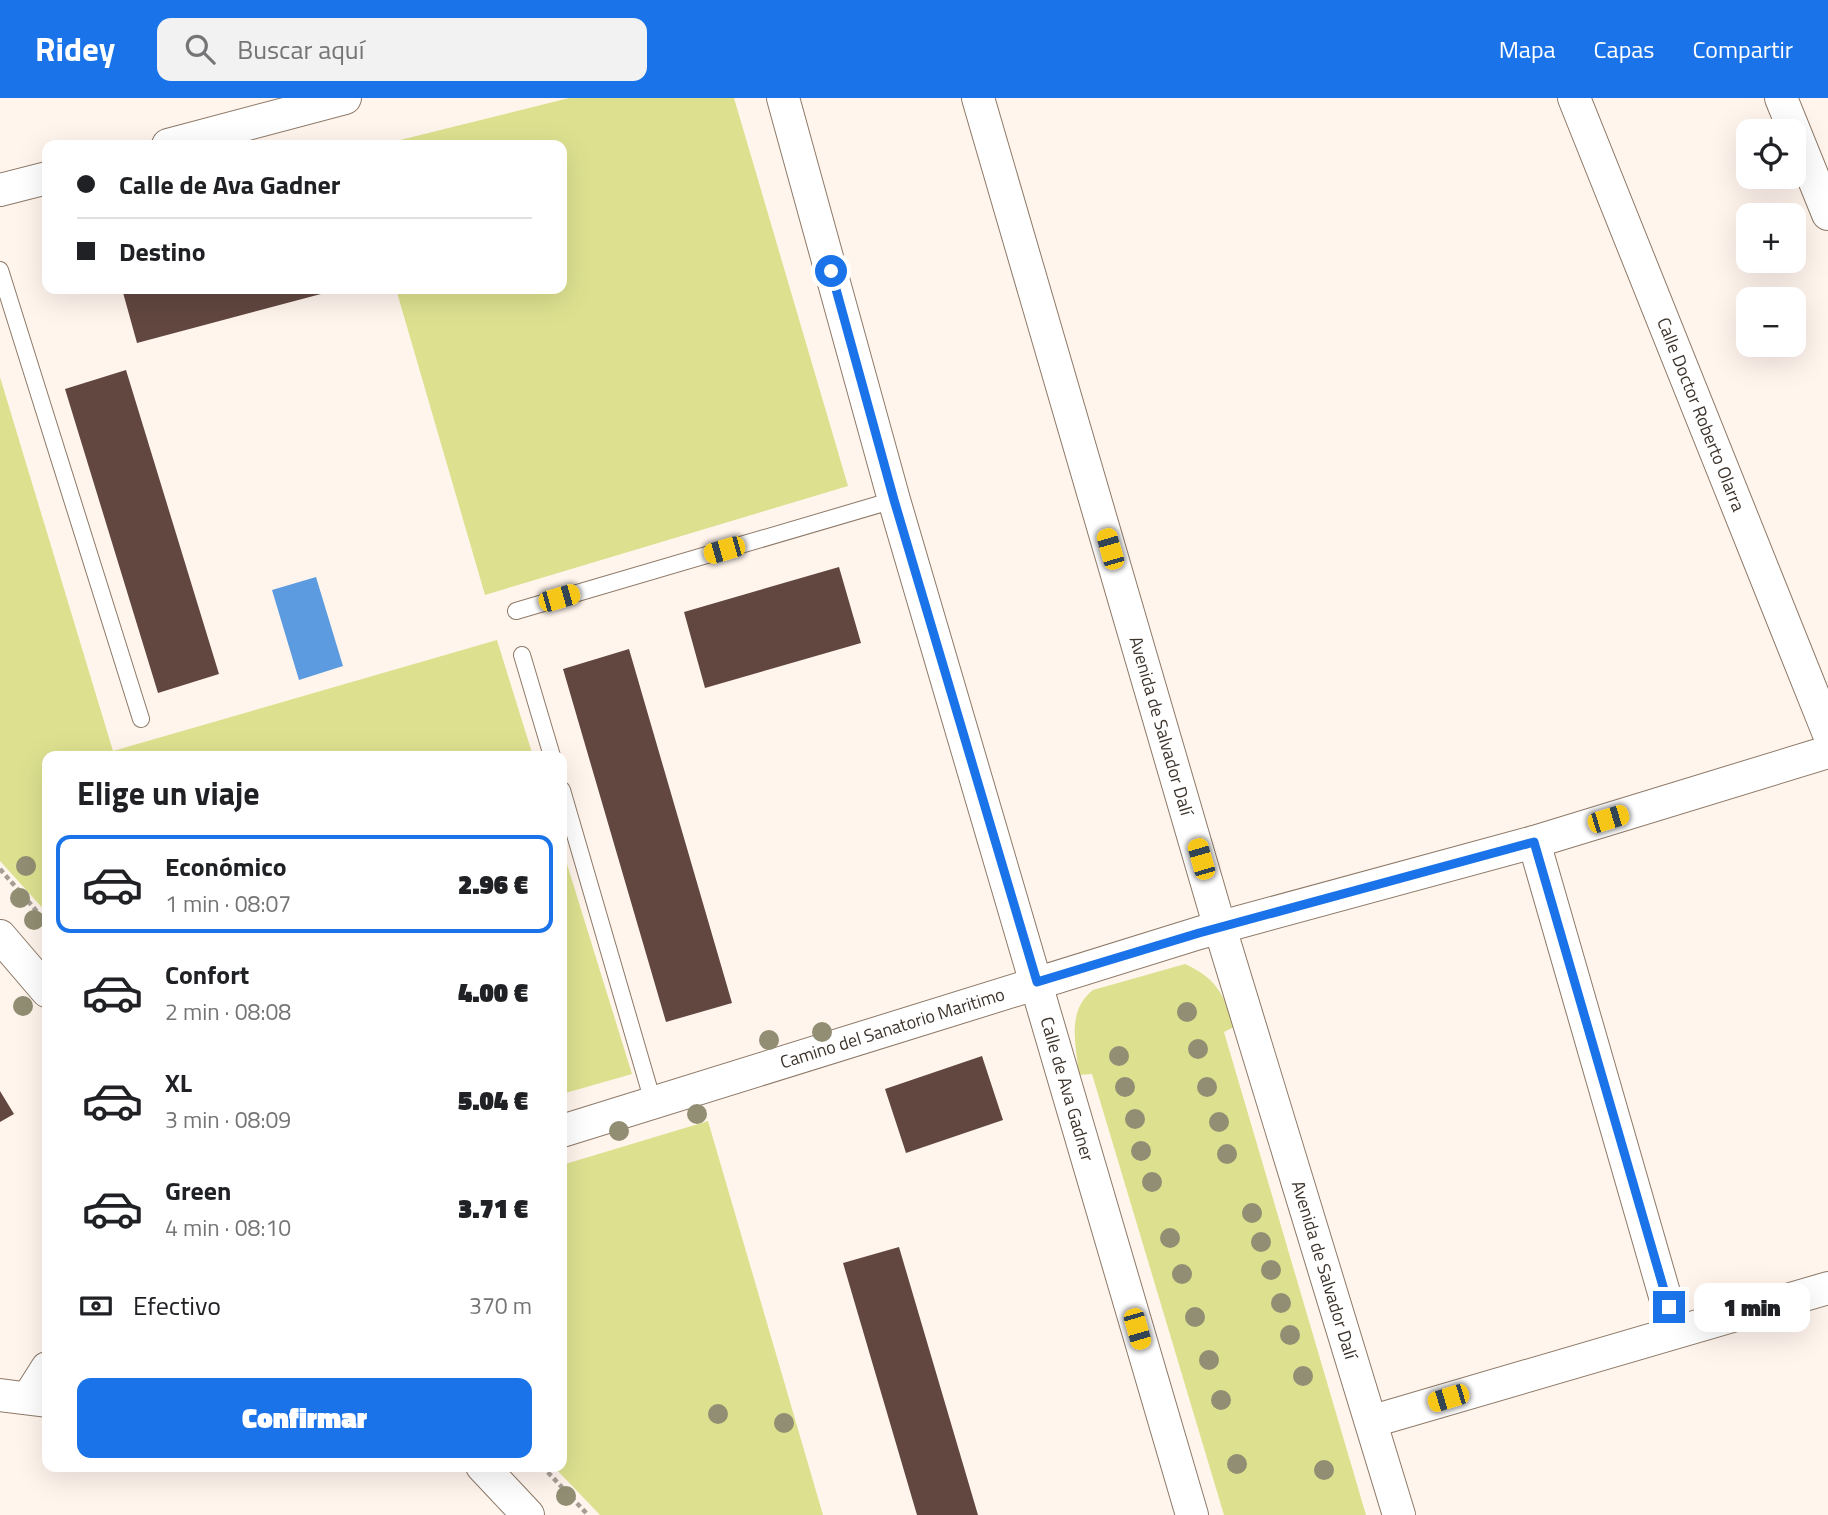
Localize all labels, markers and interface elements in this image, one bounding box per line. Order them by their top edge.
search box [157,18,647,81]
text: Ridey [35,24,115,74]
icon: search [181,30,219,68]
text: Buscar aquí [237,30,364,69]
text: Mapa [1499,31,1556,67]
text: Capas [1594,31,1654,67]
text: Compartir [1692,31,1793,67]
map controls [1736,119,1806,357]
button: locate [1736,119,1806,189]
text: Calle de Ava Gadner [119,165,341,204]
button: + [1736,203,1806,273]
text: Destino [119,232,206,271]
route start [815,255,847,287]
button: − [1736,287,1806,357]
street label: Calle Doctor Roberto Olarra [1650,313,1752,515]
car [1095,526,1126,572]
car [701,534,748,566]
car [536,582,583,614]
street label: Avenida de Salvador Dalí [1123,633,1201,820]
text: Elige un viaje [77,769,260,817]
car [1585,803,1632,835]
car [1186,836,1217,882]
text: Económico [165,847,287,886]
icon: car [81,853,144,916]
text: 2.96 € [458,865,528,904]
text: 1 min · 08:07 [165,886,291,921]
text: Confort [165,955,249,994]
icon: car [81,961,144,1024]
text: 4.00 € [458,973,528,1012]
street label: Camino del Sanatorio Maritimo [777,980,1008,1075]
text: 2 min · 08:08 [165,994,291,1029]
street label: Calle de Ava Gadner [1033,1013,1101,1164]
text: XL [165,1063,192,1102]
icon: car [81,1069,144,1132]
text: 5.04 € [458,1081,528,1120]
text: 3 min · 08:09 [165,1102,291,1137]
text: Green [165,1171,231,1210]
icon: car [81,1177,144,1240]
street label: Avenida de Salvador Dalí [1285,1177,1365,1364]
text: 3.71 € [458,1189,528,1228]
text: 4 min · 08:10 [165,1210,291,1245]
callout: 1 min [1694,1282,1809,1332]
text: Efectivo [133,1286,221,1325]
icon: cash [77,1287,115,1325]
text: 370 m [469,1288,532,1323]
text: 1 min [1723,1290,1781,1325]
route end [1653,1291,1685,1323]
car [1122,1306,1153,1352]
button: Confirmar [77,1378,532,1458]
car [1425,1382,1472,1414]

